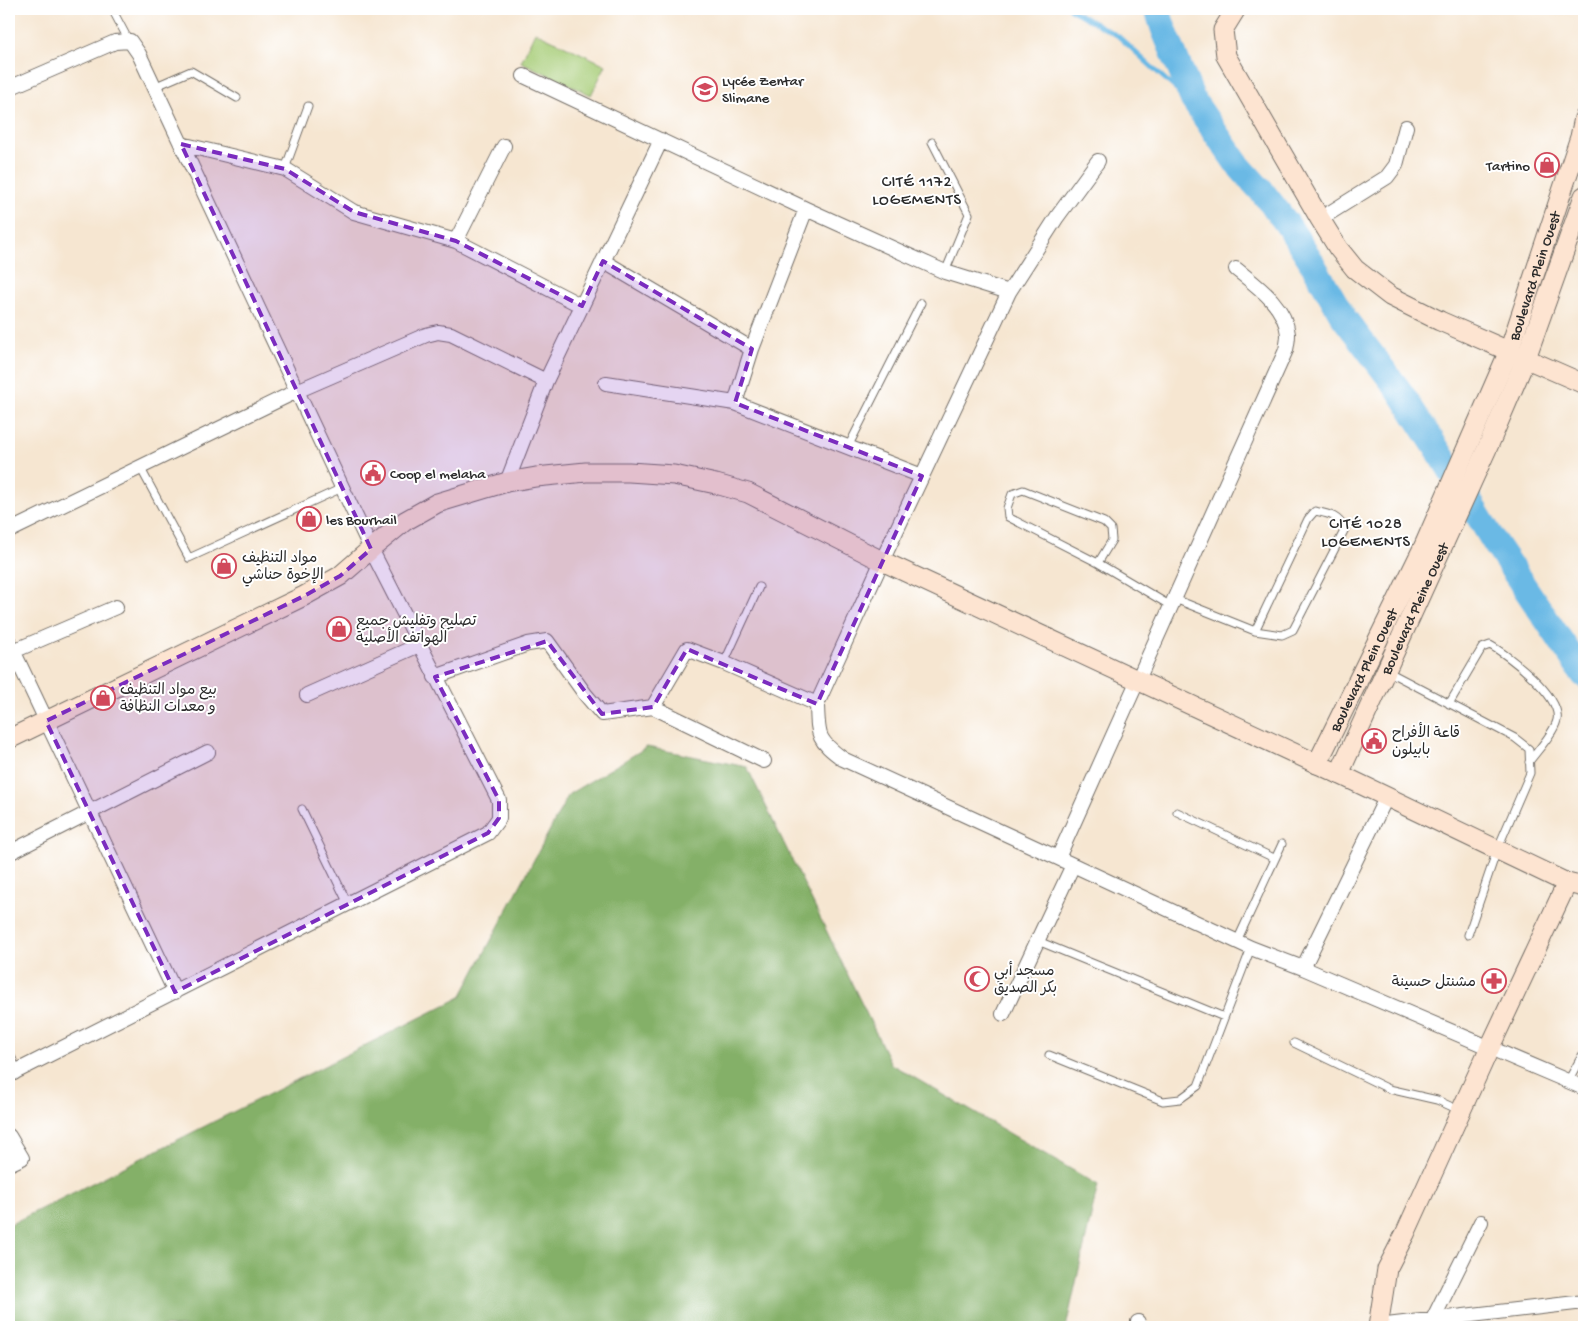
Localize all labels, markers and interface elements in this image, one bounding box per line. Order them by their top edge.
place label: Lycée Zentar Slimane [722,73,805,108]
school or university icon: Lycée Zentar Slimane [692,76,718,102]
shop icon: Tartino [1534,152,1560,178]
place label: Tartino [1485,158,1530,176]
district label: CITÉ 1172 LOGEMENTS [872,174,962,211]
street label: Boulevard Plein Ouest [1506,208,1566,344]
public building icon: Coop el melaha [360,460,386,486]
place label: Coop el melaha [390,466,486,484]
shop icon: les Bourhail [296,506,322,532]
place label: les Bourhail [326,512,397,530]
district label: CITÉ 1028 LOGEMENTS [1321,516,1411,553]
street label: Boulevard Pleine Ouest [1378,539,1455,679]
place label: مواد التنظيف الإخوة حناشي [242,550,324,587]
shop icon: مواد التنظيف الإخوة حناشي [211,553,237,579]
street label: Boulevard Plein Ouest [1327,604,1404,736]
place label: تصليح وتفليش جميع الهواتف الأصلية [356,613,477,648]
shop icon: تصليح وتفليش جميع الهواتف الأصلية [326,616,352,642]
place label: بيع مواد التنظيف و معدات النظافة [120,682,217,717]
shop icon: بيع مواد التنظيف و معدات النظافة [90,685,116,711]
place label: قاعة الأفراح بابيلون [1392,722,1460,760]
public building icon: قاعة الأفراح بابيلون [1361,728,1387,754]
place label: مسجد أبي بكر الصديق [994,961,1057,998]
mosque icon: مسجد أبي بكر الصديق [964,966,990,992]
pharmacy icon: مشنتل حسينة [1481,968,1507,994]
place label: مشنتل حسينة [1392,974,1476,992]

